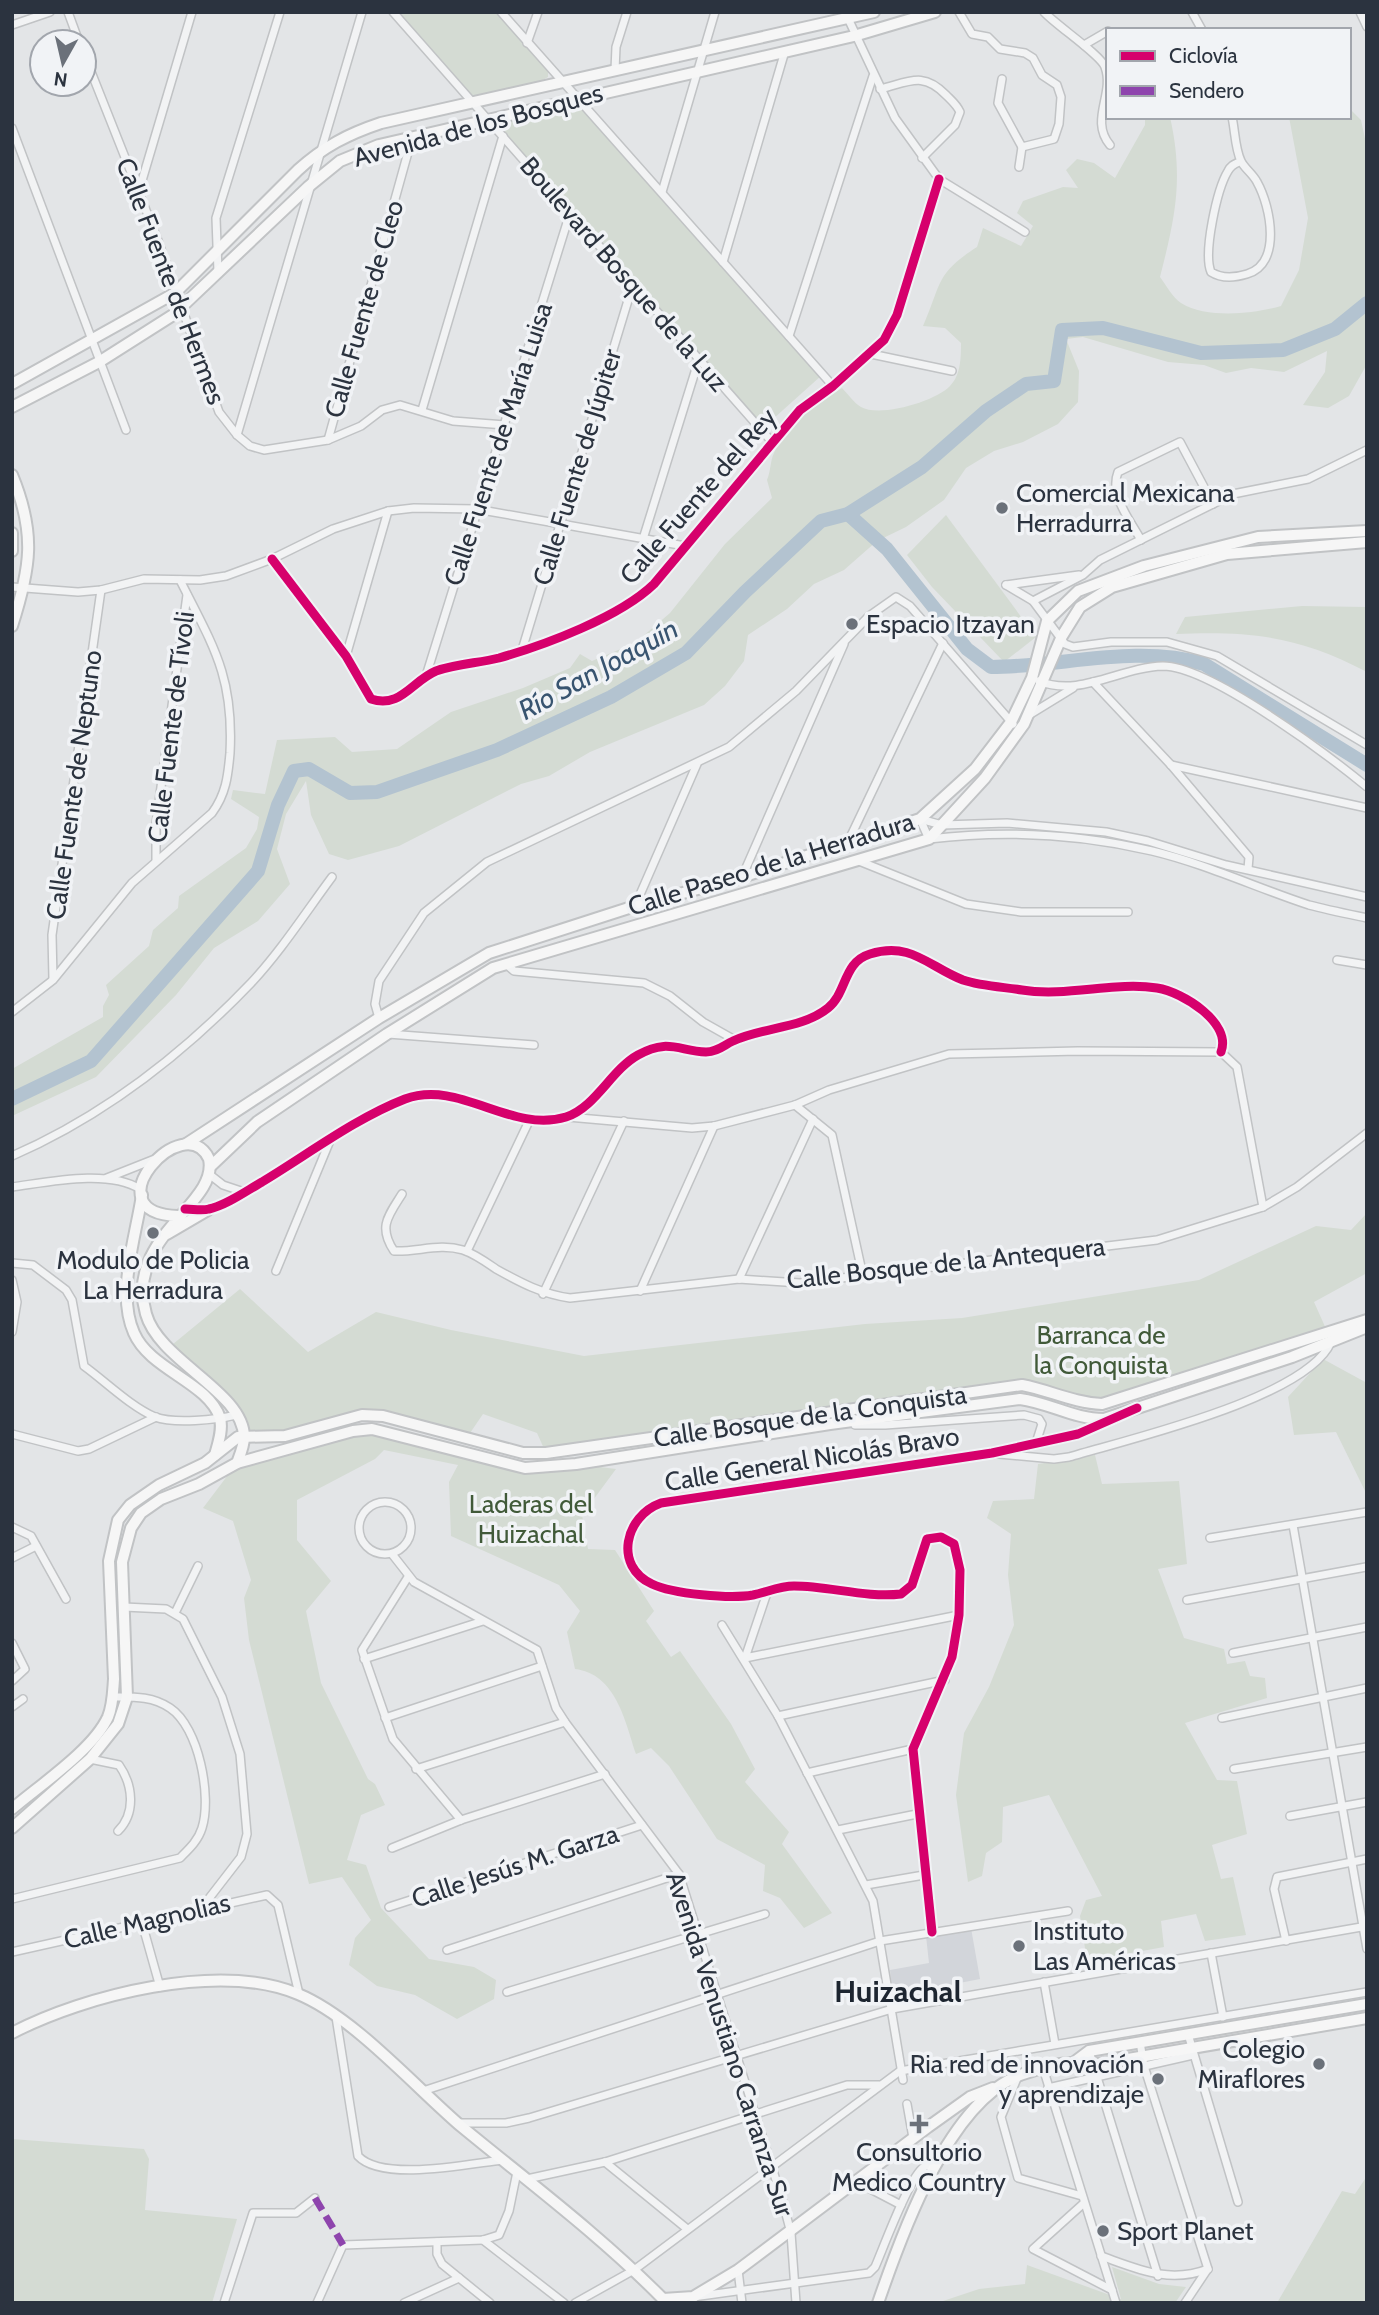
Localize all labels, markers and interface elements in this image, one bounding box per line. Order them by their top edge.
north arrow [28,28,98,98]
legend [1106,28,1351,119]
text: Ciclovía [1169,43,1238,68]
text: N [52,67,69,92]
street label: Avenida de los Bosques [350,76,607,174]
text: Sendero [1169,78,1244,103]
street label: Boulevard Bosque de la Luz [513,150,735,398]
street label: Calle Fuente de Hermes [109,153,233,409]
street label: Calle Fuente de Cleo [318,197,410,421]
street label: Calle Fuente de María Luisa [437,298,559,590]
street label: Calle Fuente de Júpiter [526,344,628,589]
street label: Calle Fuente del Rey [613,401,783,591]
place label: Comercial Mexicana Herradurra [1016,477,1235,539]
marker: Comercial Mexicana Herradurra [994,500,1010,516]
place label: Espacio Itzayan [866,608,1035,640]
street label: Calle Fuente de Tívoli [141,609,201,845]
water label: Río San Joaquín [512,611,684,727]
marker: Espacio Itzayan [844,616,860,632]
street label: Calle Fuente de Neptuno [39,648,109,922]
street label: Calle Paseo de la Herradura [624,805,919,923]
marker: Modulo de Policia La Herradura [145,1225,161,1241]
street label: Calle Bosque de la Antequera [785,1230,1107,1296]
place label: Modulo de Policia La Herradura [56,1244,250,1306]
park label: Barranca de la Conquista [1034,1319,1169,1381]
street label: Calle Bosque de la Conquista [651,1378,969,1454]
street label: Calle General Nicolás Bravo [662,1420,962,1498]
park label: Laderas del Huizachal [469,1488,593,1550]
street label: Calle Jesús M. Garza [408,1817,623,1915]
street label: Avenida Venustiano Carranza Sur [659,1867,801,2221]
street label: Calle Magnolias [61,1886,234,1956]
place label: Instituto Las Américas [1033,1915,1176,1977]
marker: Instituto Las Américas [1011,1938,1027,1954]
district label: Huizachal [834,1973,962,2010]
place label: Colegio Miraflores [1197,2033,1305,2095]
place label: Ria red de innovación y aprendizaje [910,2048,1144,2110]
marker: Colegio Miraflores [1311,2056,1327,2072]
marker: Ria red de innovación y aprendizaje [1150,2071,1166,2087]
marker: Consultorio Medico Country [909,2114,929,2134]
place label: Consultorio Medico Country [832,2136,1006,2198]
place label: Sport Planet [1117,2215,1254,2247]
marker: Sport Planet [1095,2223,1111,2239]

